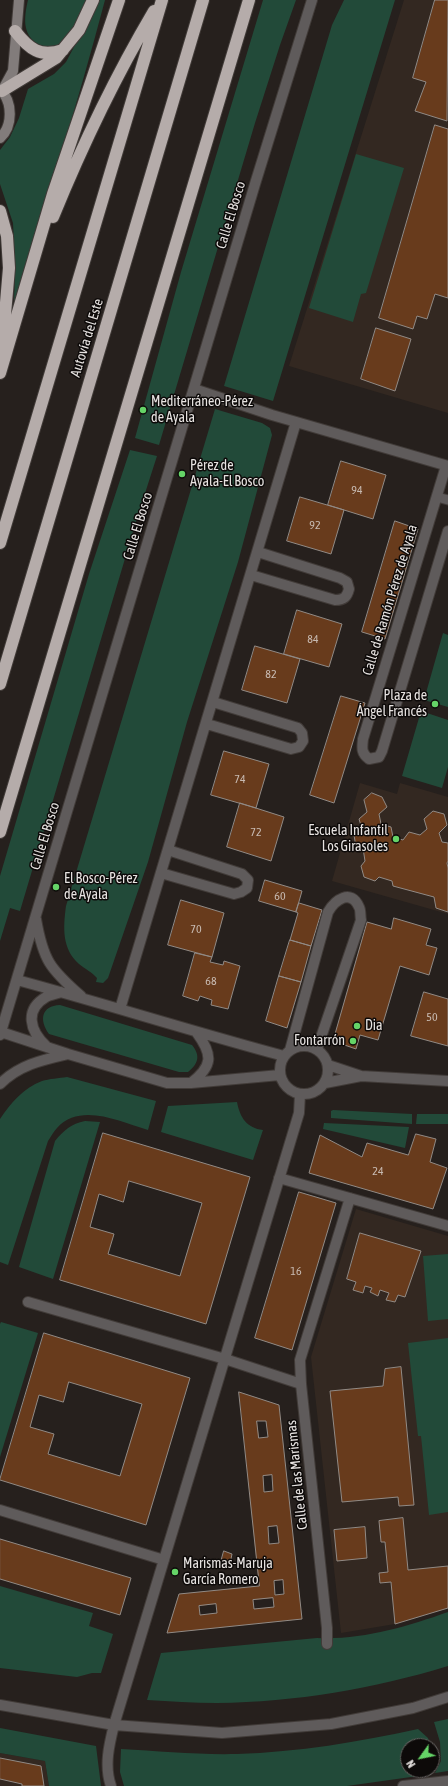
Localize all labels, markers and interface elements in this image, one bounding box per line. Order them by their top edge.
street label: Calle El Bosco [213,179,249,251]
street label: Autovía del Este [67,297,107,379]
place label: Mediterráneo-Pérez de Ayala [151,394,253,426]
marker: Mediterráneo-Pérez de Ayala [138,405,148,415]
place label: Pérez de Ayala-El Bosco [190,458,264,490]
marker: Pérez de Ayala-El Bosco [177,469,187,479]
house number: 94 [351,483,363,497]
street label: Calle El Bosco [120,490,156,562]
house number: 92 [309,518,321,532]
street label: Calle de Ramón Pérez de Ayala [359,523,421,677]
house number: 84 [307,632,319,646]
house number: 82 [265,667,277,681]
place label: Plaza de Ángel Francés [357,688,427,720]
marker: Plaza de Ángel Francés [430,699,440,709]
house number: 74 [234,772,246,786]
street label: Calle El Bosco [27,800,63,872]
place label: Escuela Infantil Los Girasoles [308,823,388,856]
house number: 72 [250,825,262,839]
marker: Escuela Infantil Los Girasoles [391,834,401,844]
place label: El Bosco-Pérez de Ayala [64,871,138,904]
marker: El Bosco-Pérez de Ayala [51,882,61,892]
house number: 60 [274,889,286,903]
house number: 70 [190,922,202,936]
house number: 68 [205,974,217,988]
house number: 50 [426,1010,438,1024]
place label: Dia [365,1018,383,1034]
marker: Dia [352,1021,362,1031]
place label: Fontarrón [294,1033,345,1049]
marker: Fontarrón [348,1036,358,1046]
house number: 24 [372,1164,384,1178]
house number: 16 [290,1264,302,1278]
street label: Calle de las Marismas [283,1419,311,1531]
place label: Marismas-Maruja García Romero [183,1556,273,1588]
marker: Marismas-Maruja García Romero [170,1567,180,1577]
north arrow [400,1738,440,1778]
text: N [404,1758,418,1770]

